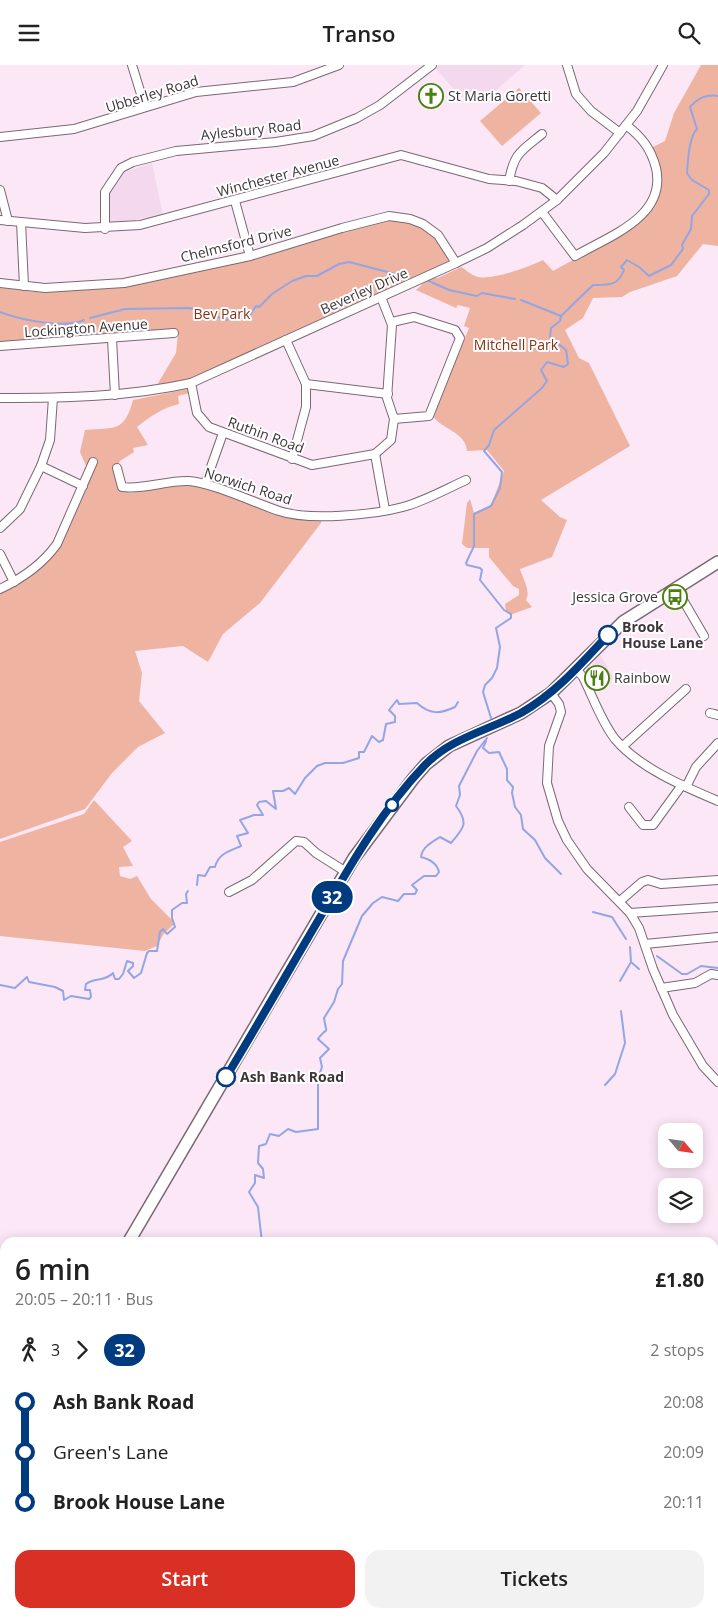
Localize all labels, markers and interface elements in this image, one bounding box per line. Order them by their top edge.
text: Transo [323,18,395,48]
icon: menu [15,19,43,47]
icon: search [675,19,703,47]
street label: Ubberley Road [103,70,201,117]
church icon: St Maria Goretti [418,83,444,109]
place label: St Maria Goretti [448,86,551,105]
street label: Aylesbury Road [200,115,302,144]
street label: Winchester Avenue [215,150,341,201]
street label: Chelmsford Drive [178,221,293,266]
street label: Beverley Drive [317,263,411,318]
park label: Bev Park [194,304,251,323]
street label: Lockington Avenue [24,314,149,341]
park label: Mitchell Park [474,335,559,354]
street label: Ruthin Road [225,412,307,457]
street label: Norwich Road [202,462,295,509]
bus stop icon: Jessica Grove [662,584,688,610]
place label: Jessica Grove [570,587,658,606]
place label: Brook House Lane [622,617,703,652]
marker: Brook House Lane [598,625,618,645]
restaurant icon: Rainbow [584,665,610,691]
place label: Rainbow [614,668,671,687]
unlabelled marker [385,798,399,812]
line badge: 32 [310,881,354,913]
text: 32 [322,885,342,909]
marker: Ash Bank Road [216,1067,236,1087]
place label: Ash Bank Road [240,1067,344,1086]
north arrow [658,1123,702,1167]
map controls [658,1123,703,1223]
button: layers [658,1178,703,1223]
text: 6 min [15,1250,91,1288]
text: £1.80 [655,1267,704,1293]
text: 20:05 – 20:11 · Bus [15,1288,153,1310]
icon: walk [15,1336,43,1364]
icon: forward [68,1336,96,1364]
text: 32 [114,1338,135,1362]
text: 3 [51,1339,60,1361]
text: 2 stops [650,1339,704,1361]
text: Ash Bank Road [53,1389,194,1415]
text: 20:08 [663,1391,704,1413]
text: Green's Lane [53,1439,169,1465]
text: 20:09 [663,1441,704,1463]
text: Brook House Lane [53,1489,225,1515]
text: 20:11 [663,1491,704,1513]
button: Start [15,1550,355,1608]
button: Tickets [365,1550,704,1608]

